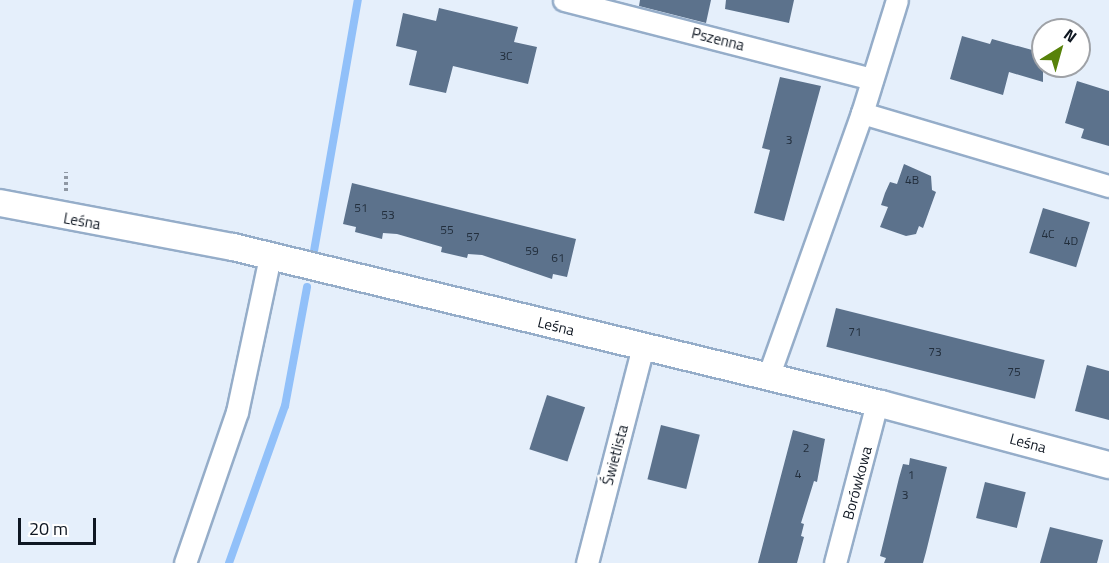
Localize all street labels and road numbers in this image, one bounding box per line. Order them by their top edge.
street label: Pszenna [690,24,746,54]
street label: Leśna [62,209,102,233]
street label: Leśna [536,313,576,339]
street label: Świetlista [598,423,632,487]
street label: Leśna [1008,429,1048,457]
street label: Borówkowa [839,444,875,522]

